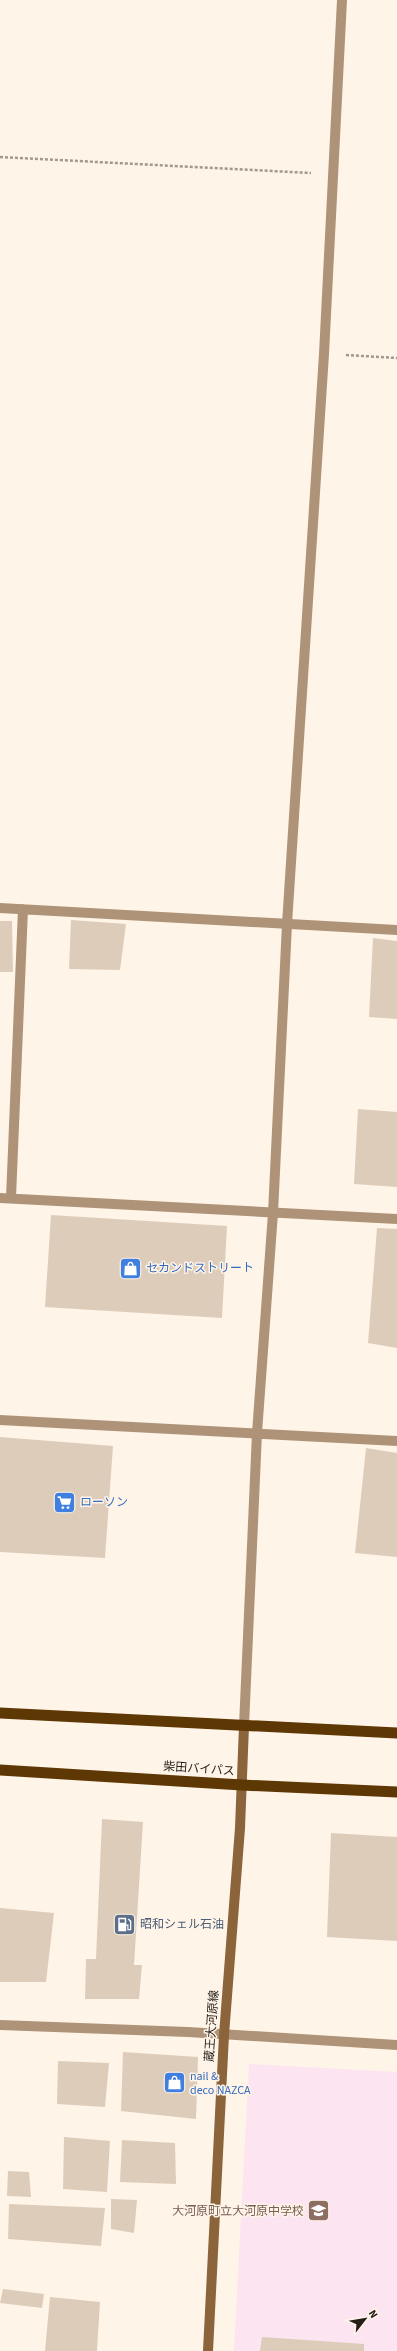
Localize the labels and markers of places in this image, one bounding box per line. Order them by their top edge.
shop icon: セカンドストリート [118,1255,144,1281]
place label: セカンドストリート [146,1260,254,1277]
supermarket icon: ローソン [52,1489,78,1515]
place label: ローソン [80,1494,128,1511]
fuel station icon: 昭和シェル石油 [112,1911,138,1937]
place label: 昭和シェル石油 [140,1916,224,1933]
place label: nail & deco NAZCA [190,2068,251,2099]
shop icon: nail & deco NAZCA [162,2070,188,2096]
school or university icon: 大河原町立大河原中学校 [306,2198,332,2224]
place label: 大河原町立大河原中学校 [172,2203,304,2220]

